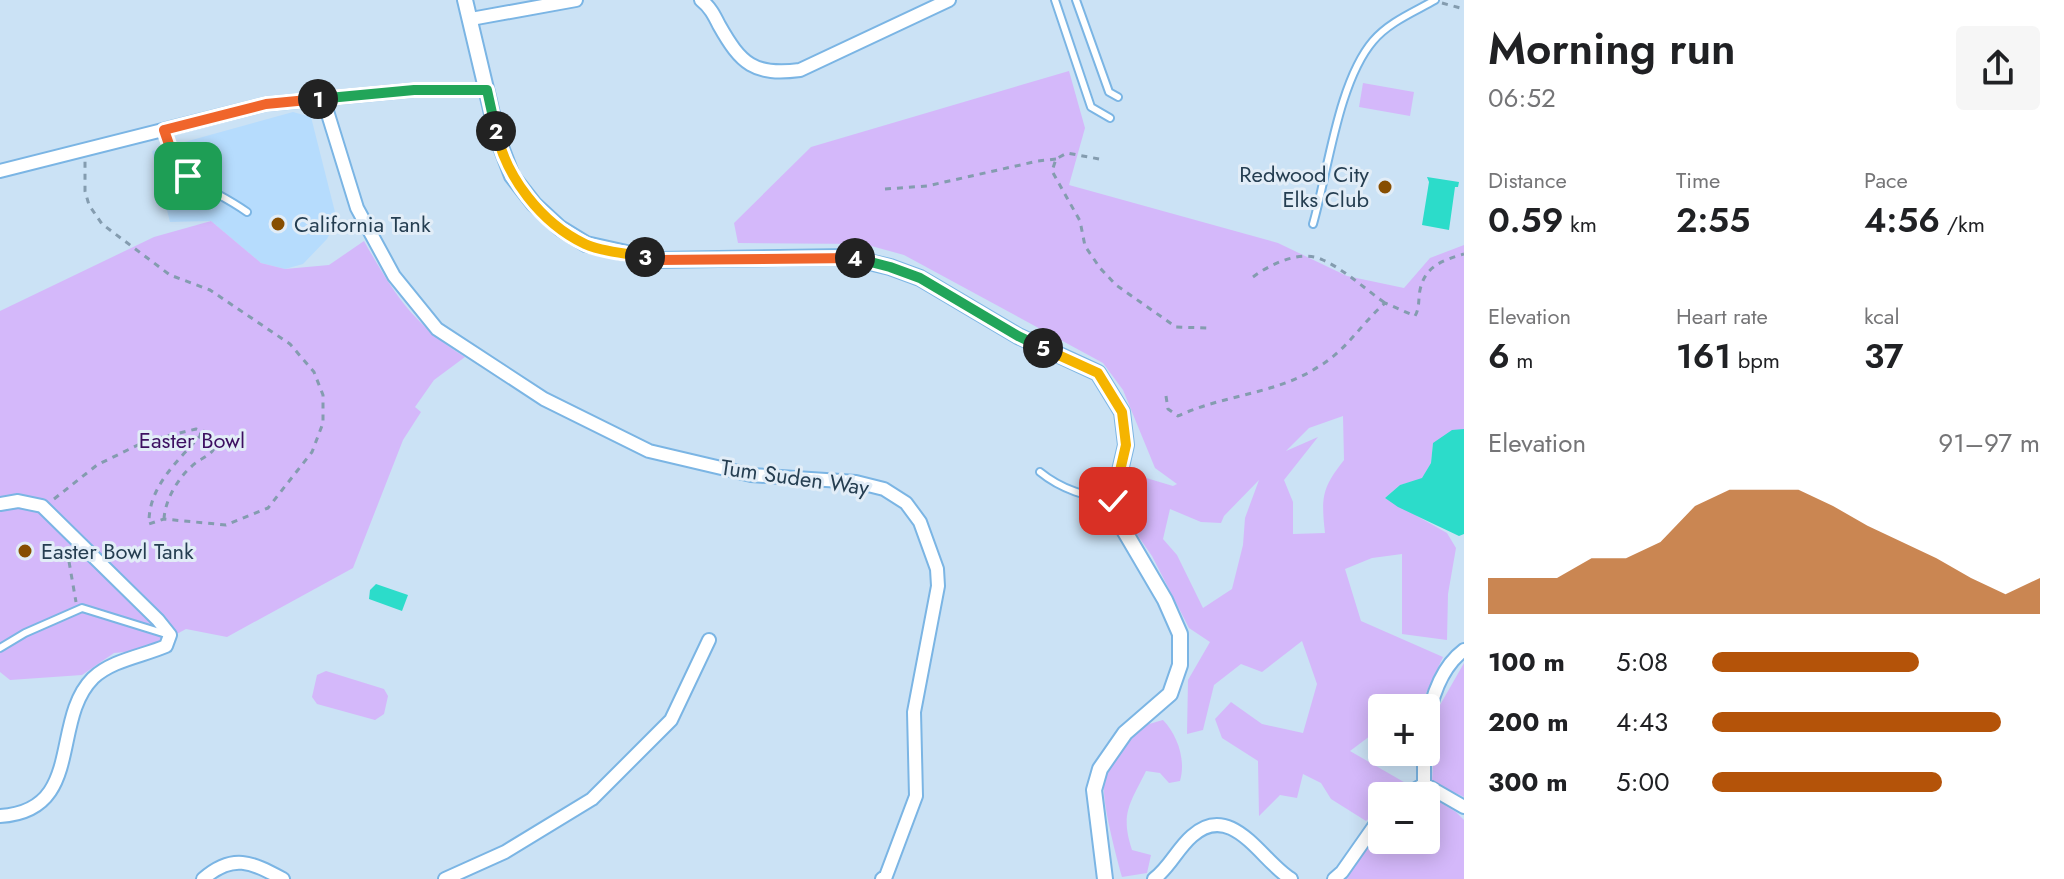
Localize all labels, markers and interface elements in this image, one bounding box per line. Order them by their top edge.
text: Morning run [1488,17,1736,81]
button: share [1956,26,2040,110]
pin: 1 [298,79,338,119]
text: 06:52 [1488,79,1556,117]
text: 1 [312,83,324,115]
pin: 2 [476,111,516,151]
text: 2 [489,115,503,147]
pin [154,142,222,210]
icon: arrive [166,154,210,198]
place label: Redwood City Elks Club [1239,158,1369,215]
text: Distance [1488,164,1567,196]
text: Time [1676,164,1720,196]
text: Pace [1864,164,1908,196]
marker: Redwood City Elks Club [1376,178,1394,196]
text: 0.59 [1488,196,1563,245]
text: 2:55 [1676,196,1750,245]
text: 4:56 [1864,196,1940,245]
place label: California Tank [294,208,431,240]
text: km [1563,208,1597,240]
text: /km [1940,208,1985,240]
marker: California Tank [269,215,287,233]
pin: 3 [625,237,665,277]
pin: 4 [835,238,875,278]
text: 3 [638,241,652,273]
text: 4 [847,242,863,274]
text: Elevation [1488,300,1571,332]
text: Heart rate [1676,300,1768,332]
text: kcal [1864,300,1900,332]
pin: 5 [1023,328,1063,368]
text: 5 [1036,332,1050,364]
text: 6 [1488,332,1510,381]
text: 161 [1676,332,1731,381]
text: 37 [1864,332,1903,381]
text: m [1510,344,1534,376]
text: bpm [1731,344,1780,376]
park label: Easter Bowl [139,424,245,456]
text: Elevation [1488,424,1586,462]
text: 91–97 m [1938,424,2040,462]
street label: Tum Suden Way [719,451,871,503]
pin [1079,467,1147,535]
icon: check [1091,479,1135,523]
place label: Easter Bowl Tank [41,535,194,567]
marker: Easter Bowl Tank [16,542,34,560]
text: 100 m [1488,643,1565,681]
text: 5:08 [1616,643,1668,681]
map controls [1368,694,1440,854]
button: + [1368,694,1440,766]
text: 200 m [1488,703,1569,741]
text: 4:43 [1616,703,1668,741]
text: 300 m [1488,763,1568,801]
text: 5:00 [1616,763,1670,801]
button: − [1368,782,1440,854]

